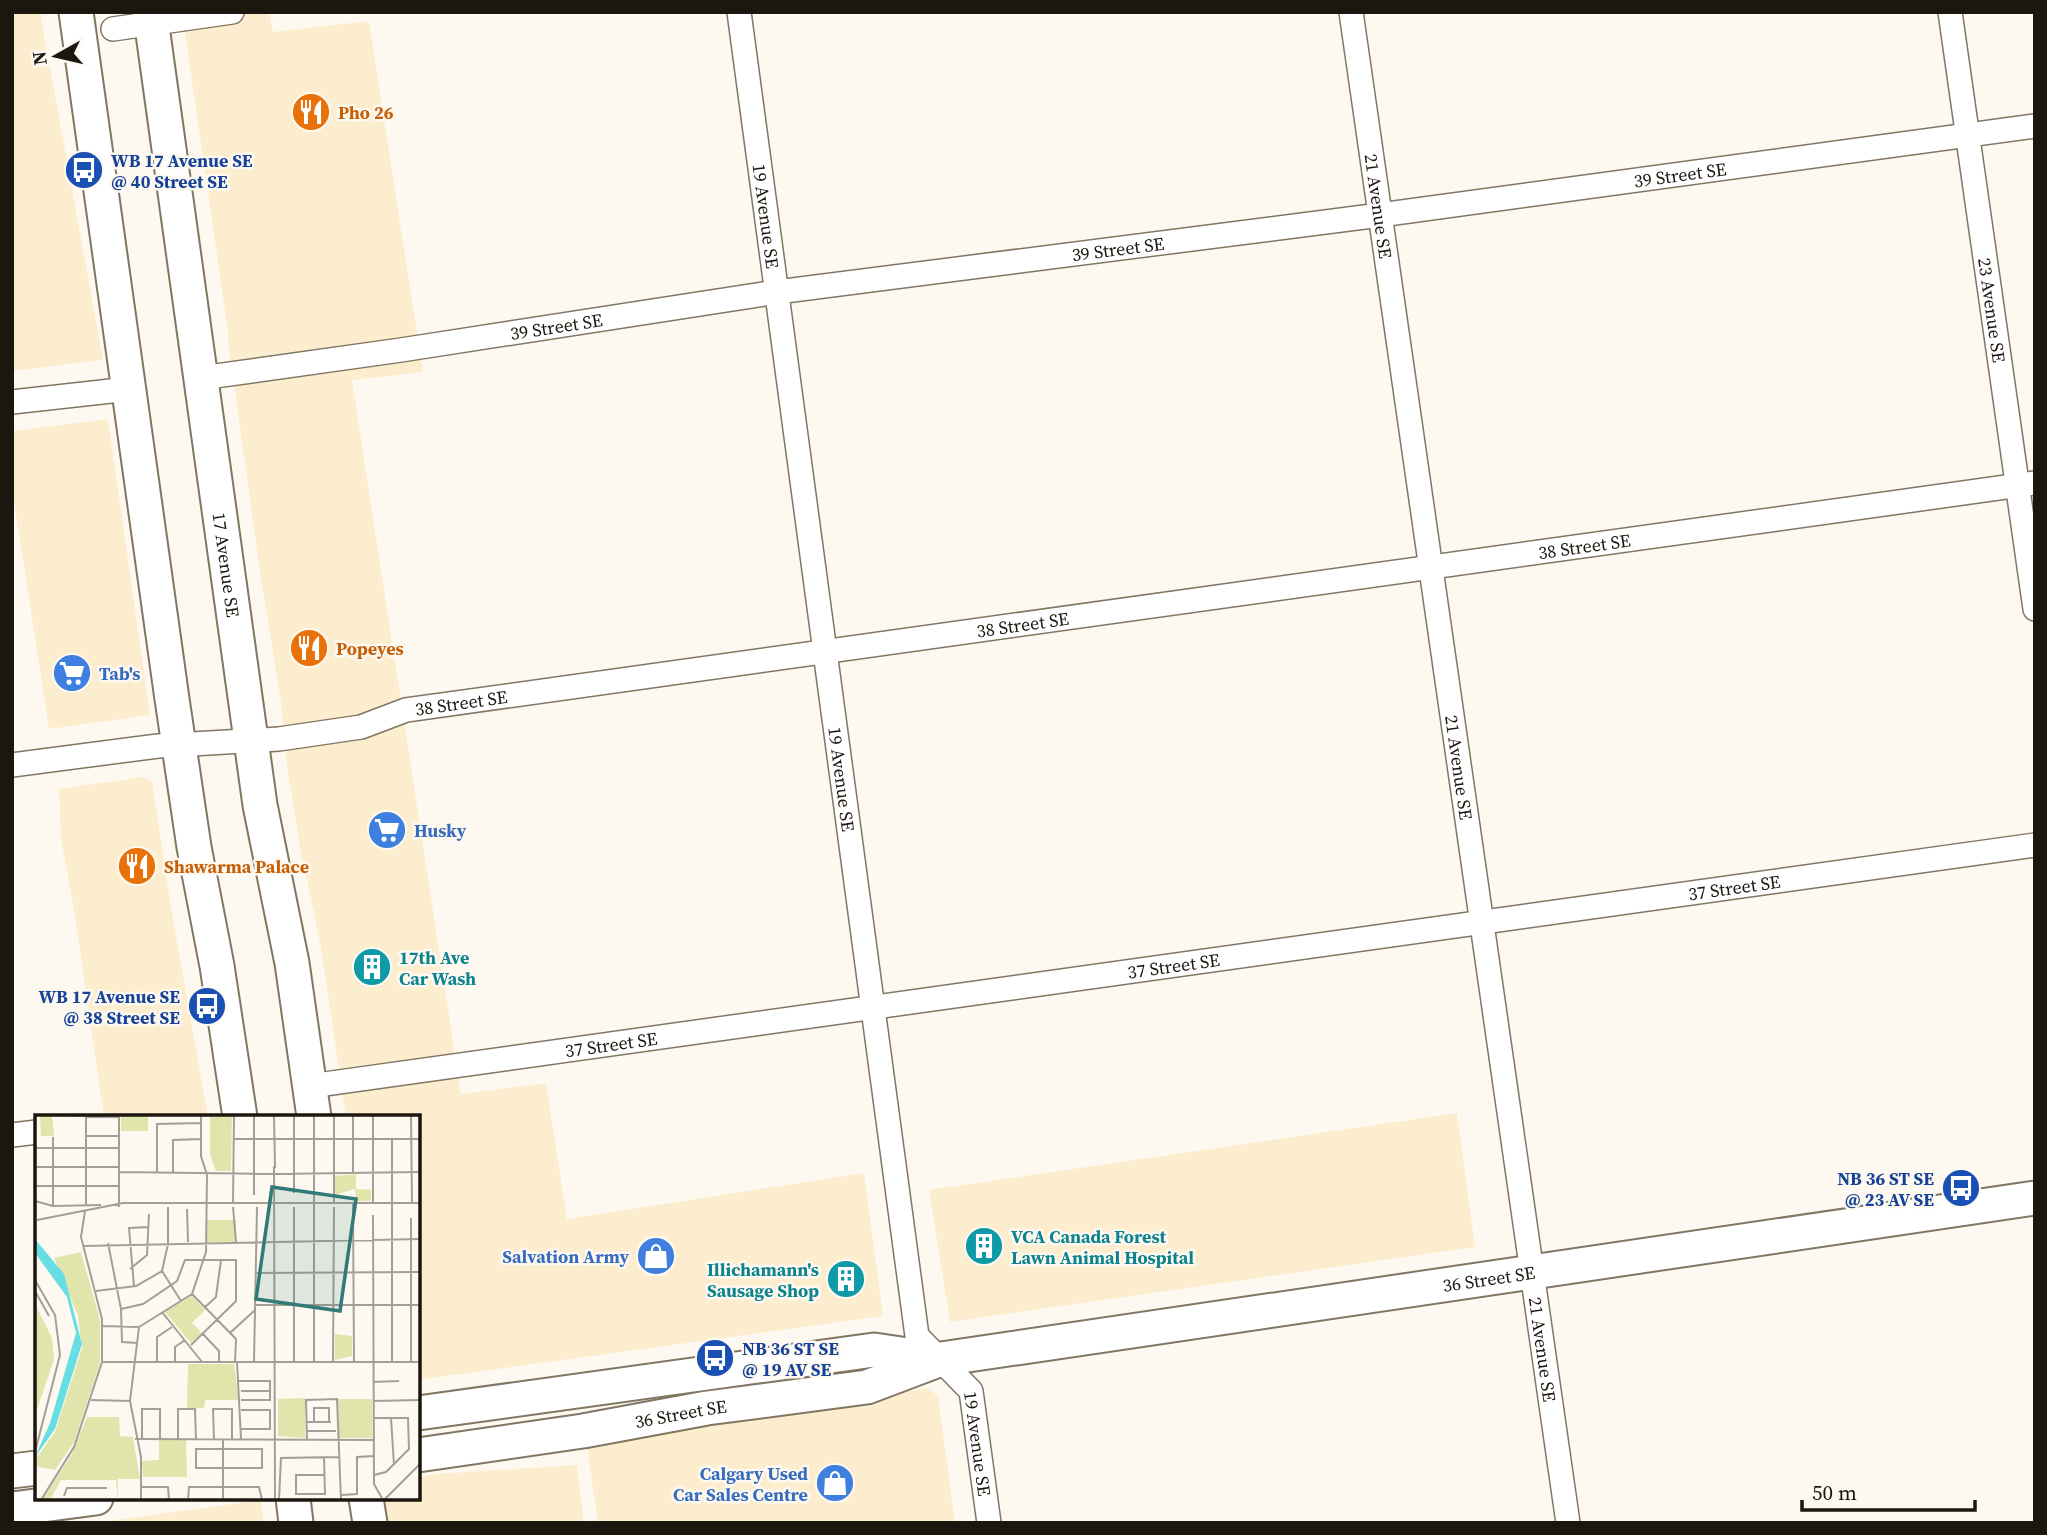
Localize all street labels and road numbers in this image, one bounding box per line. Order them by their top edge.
street label: 21 Avenue SE [1359,152,1399,260]
street label: 39 Street SE [1632,156,1728,193]
street label: 19 Avenue SE [747,162,786,270]
street label: 39 Street SE [1070,230,1166,267]
street label: 23 Avenue SE [1973,256,2012,364]
street label: 39 Street SE [508,307,604,345]
street label: 17 Avenue SE [207,511,246,619]
street label: 38 Street SE [1536,527,1632,565]
street label: 38 Street SE [975,605,1070,643]
street label: 38 Street SE [413,684,509,721]
street label: 21 Avenue SE [1440,713,1479,821]
street label: 19 Avenue SE [823,725,862,833]
street label: 37 Street SE [1686,868,1782,906]
street label: 37 Street SE [1126,947,1221,984]
street label: 37 Street SE [563,1025,659,1063]
street label: 36 Street SE [1441,1259,1537,1298]
street label: 21 Avenue SE [1523,1295,1563,1403]
street label: 19 Avenue SE [959,1390,998,1498]
street label: 36 Street SE [633,1393,728,1434]

